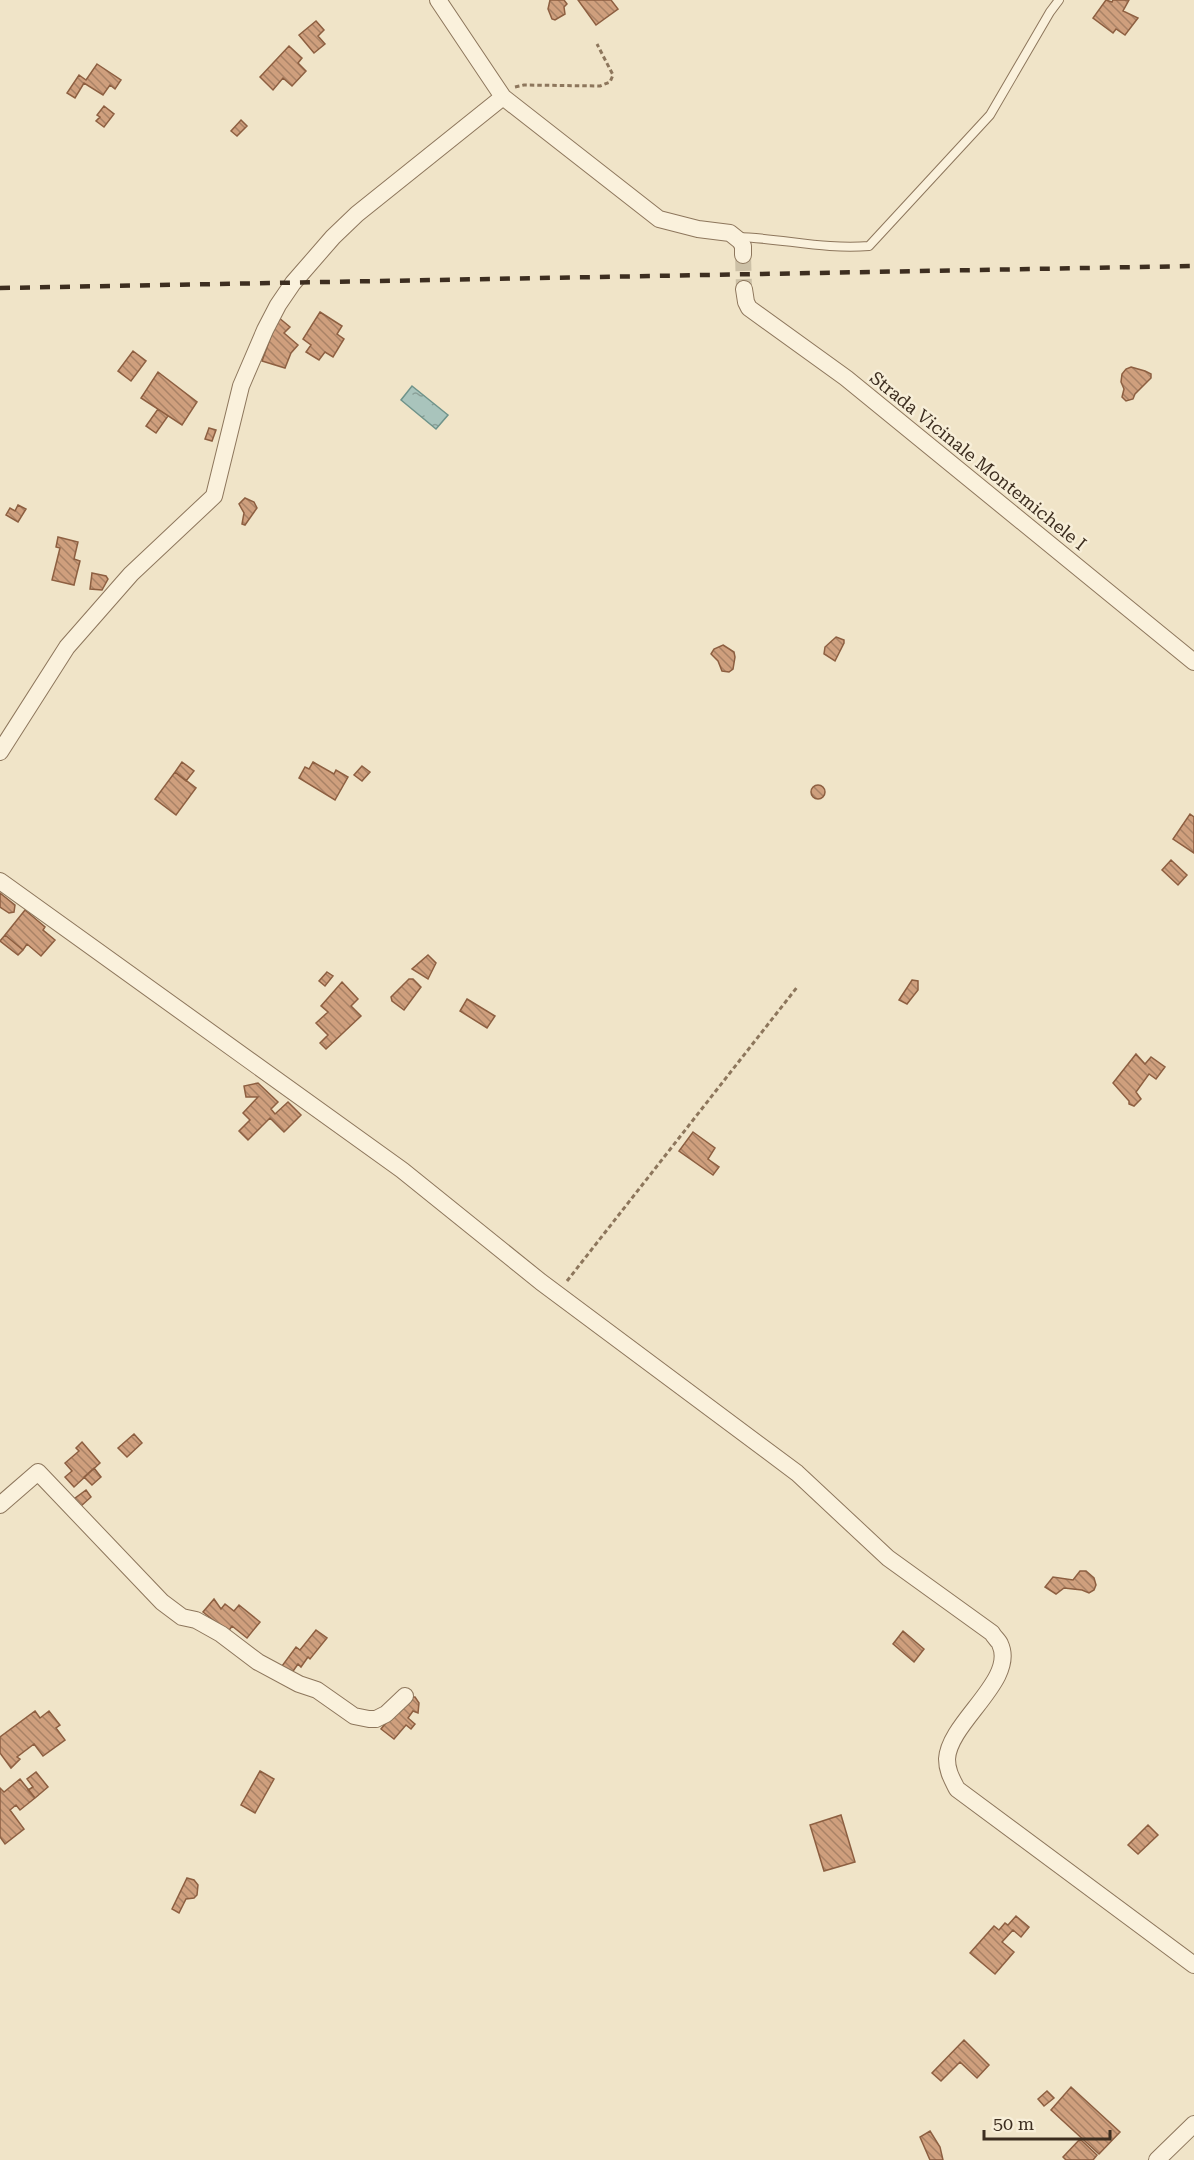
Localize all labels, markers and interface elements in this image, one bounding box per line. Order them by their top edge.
street label: Strada Vicinale Montemichele I [866,367,1091,554]
scale bar [984,2103,1110,2141]
text: 50 m [993,2113,1034,2134]

